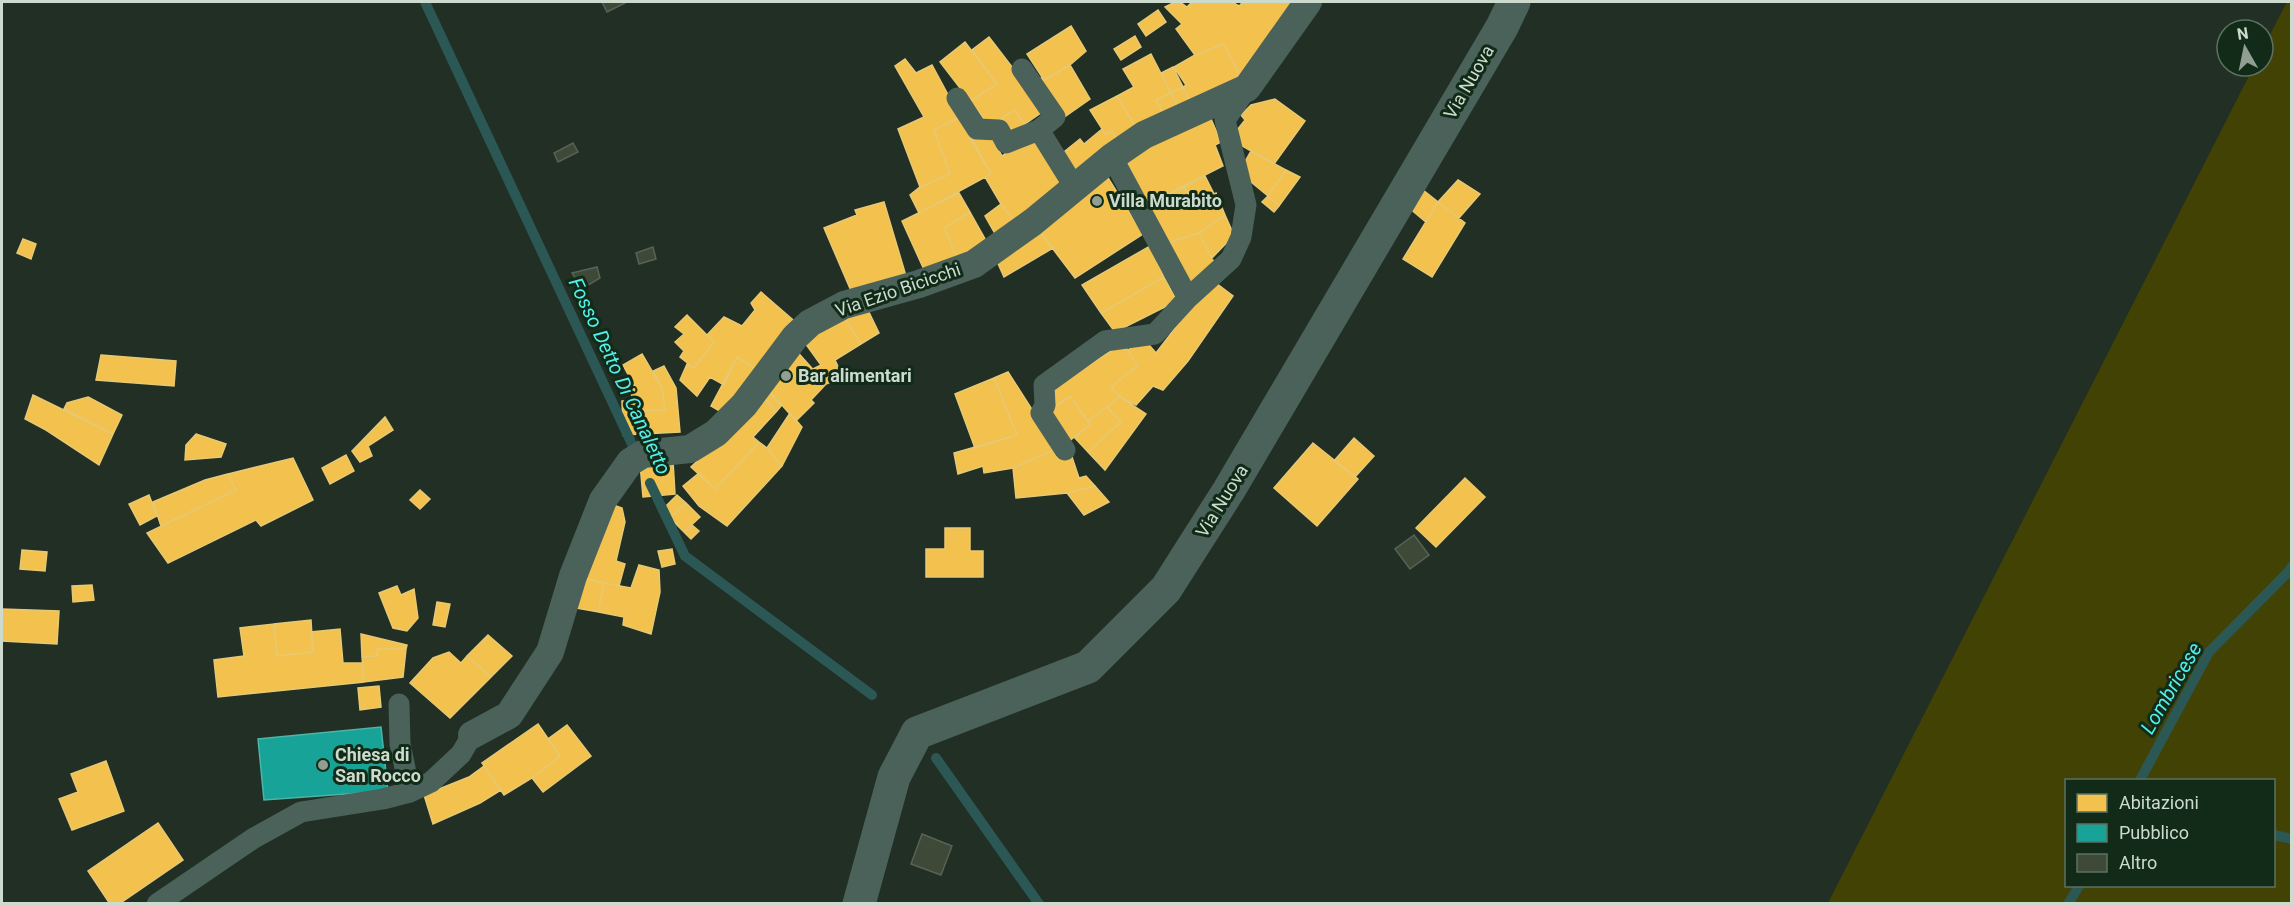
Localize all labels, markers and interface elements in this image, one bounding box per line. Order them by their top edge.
north arrow [2215,18,2275,78]
text: N [2236,23,2250,44]
street label: Via Nuova [1439,41,1498,122]
place label: Villa Murabito [1109,190,1222,211]
marker: Villa Murabito [1090,194,1104,208]
street label: Via Ezio Bicicchi [833,258,963,321]
water label: Fosso Detto Di Canaletto [564,274,676,478]
place label: Bar alimentari [798,365,912,386]
marker: Bar alimentari [779,369,793,383]
street label: Via Nuova [1191,461,1252,541]
water label: Lombricese [2135,638,2207,738]
place label: Chiesa di San Rocco [335,744,421,786]
marker: Chiesa di San Rocco [316,758,330,772]
legend [2065,779,2275,887]
text: Abitazioni [2119,792,2199,813]
text: Pubblico [2119,822,2189,843]
text: Altro [2119,852,2157,873]

